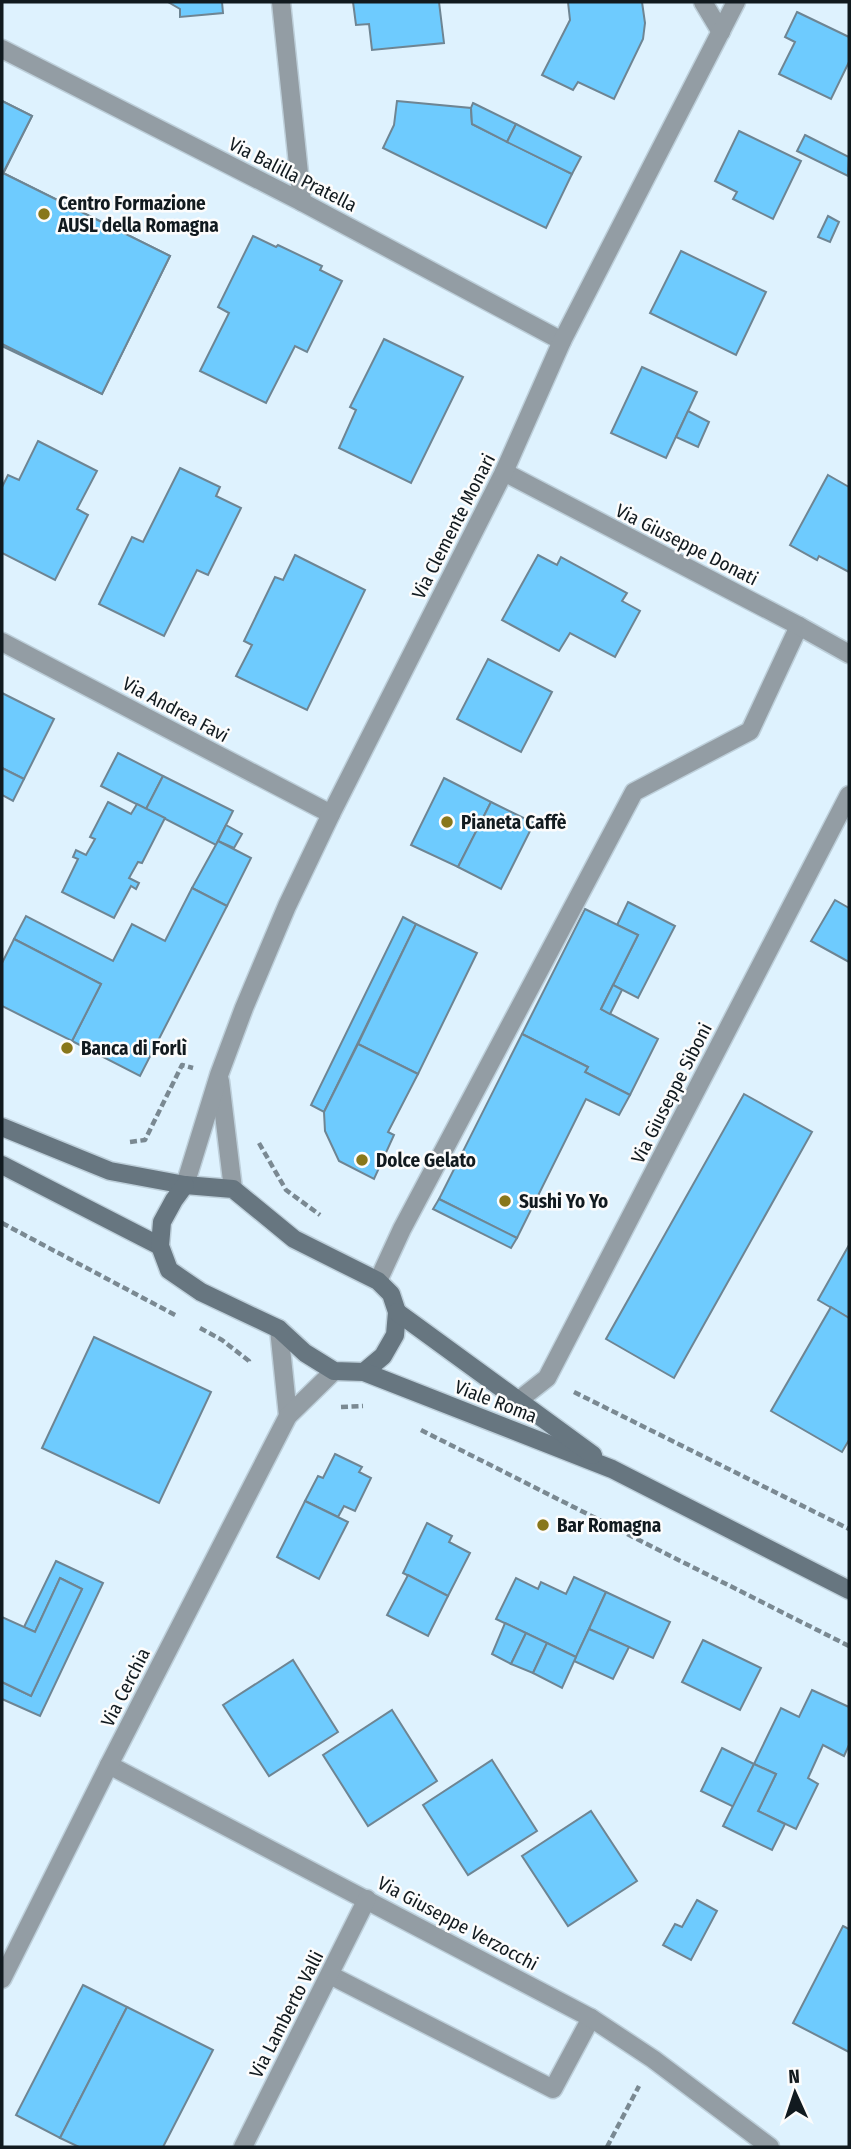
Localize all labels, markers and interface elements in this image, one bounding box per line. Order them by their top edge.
street label: Via Balilla Pratella [225,132,361,217]
place label: Centro Formazione AUSL della Romagna [57,192,219,237]
marker: Centro Formazione AUSL della Romagna [36,206,52,222]
street label: Via Clemente Monari [407,450,500,603]
street label: Via Giuseppe Donati [612,499,762,590]
street label: Via Andrea Favi [119,672,233,747]
place label: Pianeta Caffè [461,811,567,834]
marker: Pianeta Caffè [439,814,455,830]
street label: Via Giuseppe Siboni [626,1019,717,1167]
place label: Banca di Forlì [81,1037,188,1060]
marker: Banca di Forlì [59,1040,75,1056]
place label: Dolce Gelato [376,1149,476,1172]
marker: Dolce Gelato [354,1152,370,1168]
place label: Sushi Yo Yo [519,1190,608,1213]
marker: Sushi Yo Yo [497,1193,513,1209]
street label: Viale Roma [451,1375,540,1428]
place label: Bar Romagna [557,1514,661,1537]
marker: Bar Romagna [535,1517,551,1533]
street label: Via Cerchia [96,1644,155,1730]
street label: Via Giuseppe Verzocchi [374,1871,542,1975]
street label: Via Lamberto Valli [244,1947,328,2082]
north arrow [760,2058,830,2128]
text: N [788,2065,800,2088]

